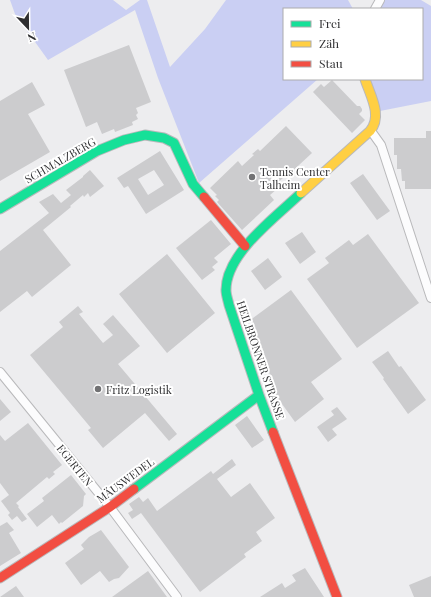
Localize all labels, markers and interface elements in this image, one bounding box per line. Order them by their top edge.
north arrow [8,8,48,48]
legend [283,8,423,80]
text: Frei [319,15,341,31]
text: N [25,29,38,46]
text: Zäh [319,35,339,51]
text: Stau [319,55,343,71]
street label: SCHMALZBERG [22,134,98,186]
place label: Tennis Center Talheim [260,164,330,192]
marker: Tennis Center Talheim [247,172,257,182]
street label: HEILBRONNER STRASSE [234,299,288,422]
place label: Fritz Logistik [106,382,172,397]
marker: Fritz Logistik [93,384,103,394]
street label: EGERTEN [54,441,97,489]
street label: MÄUSWEDEL [93,454,157,506]

